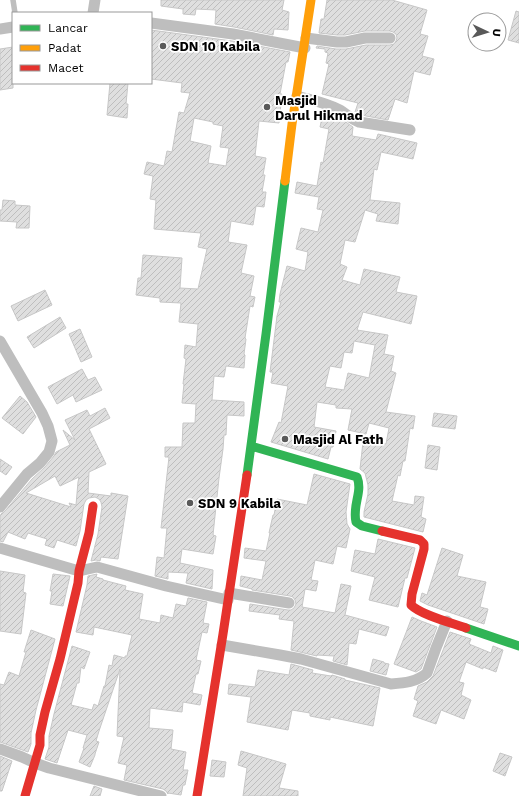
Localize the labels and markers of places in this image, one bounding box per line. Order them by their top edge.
place label: SDN 10 Kabila [171,39,260,54]
marker: SDN 10 Kabila [158,41,168,51]
place label: Masjid Darul Hikmad [275,93,363,123]
marker: Masjid Darul Hikmad [262,102,272,112]
place label: Masjid Al Fath [293,432,384,447]
marker: Masjid Al Fath [280,434,290,444]
place label: SDN 9 Kabila [198,496,282,511]
marker: SDN 9 Kabila [185,498,195,508]

